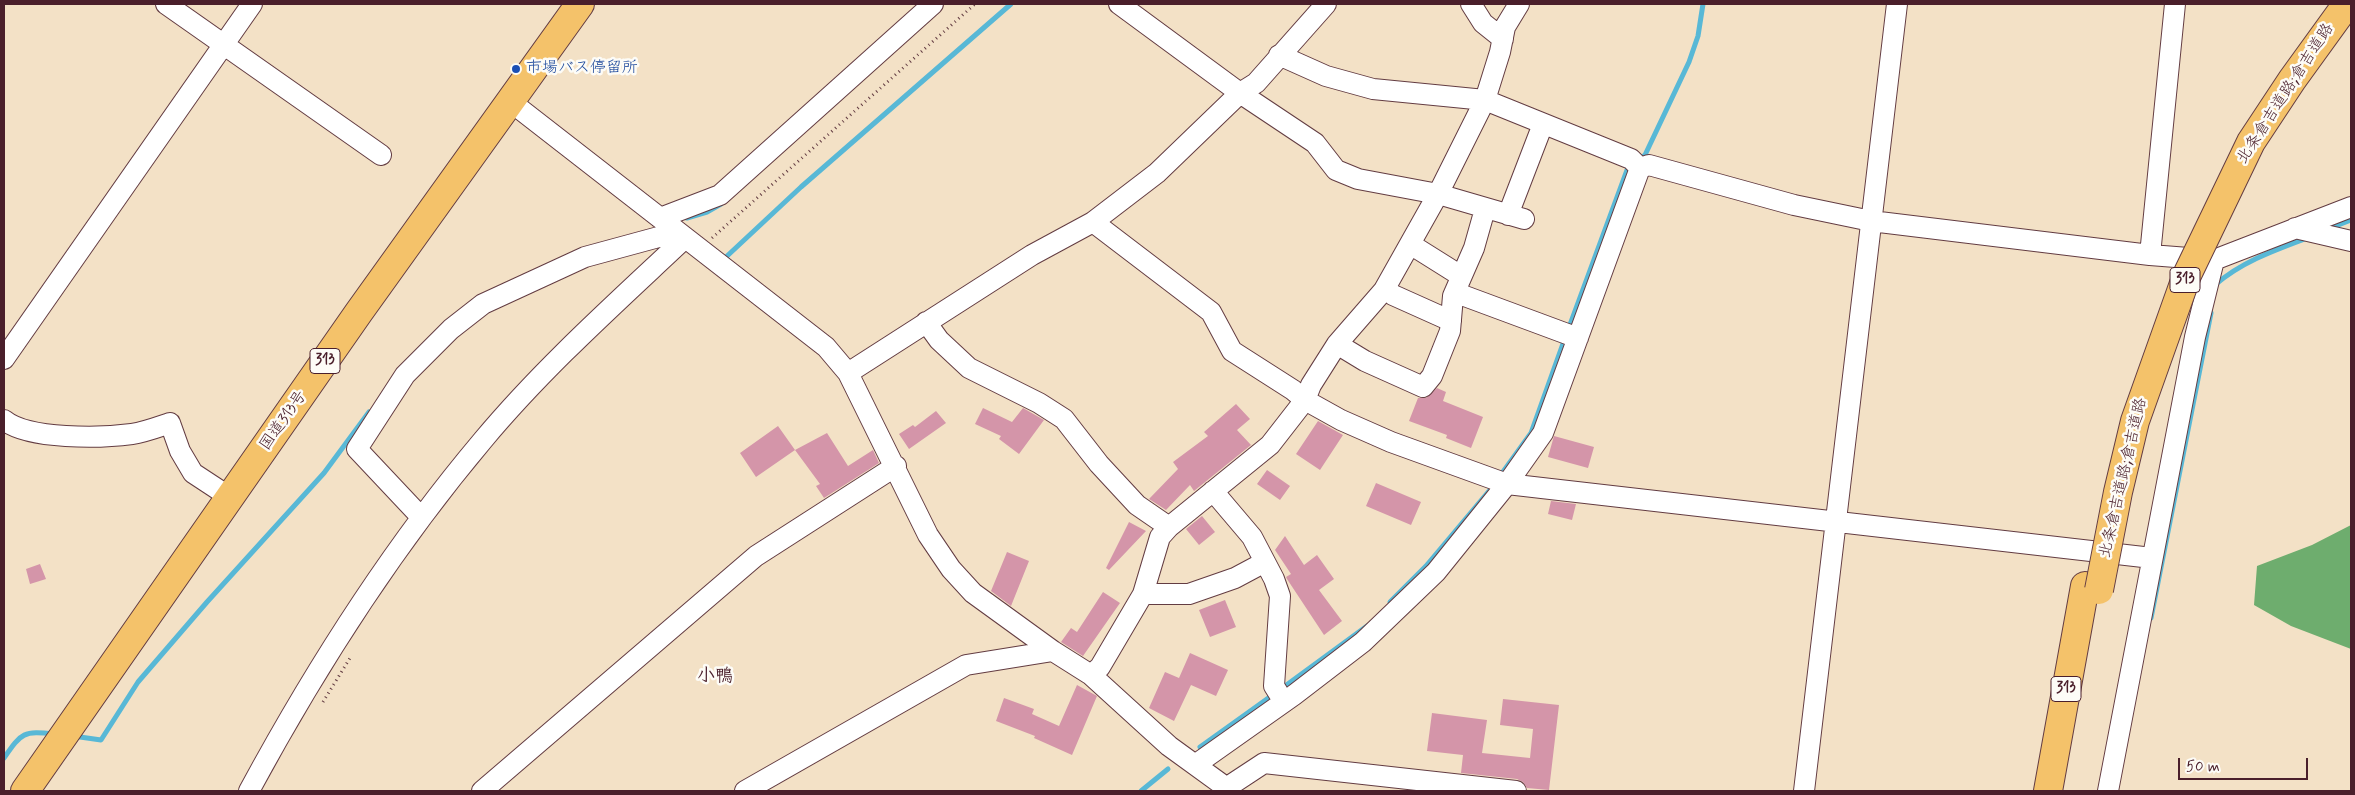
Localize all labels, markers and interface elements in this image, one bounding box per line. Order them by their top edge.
street label: 北条倉吉道路;倉吉道路 [2233,20,2339,168]
place label: 市場バス停留所 [526,59,638,79]
marker: 市場バス停留所 [510,63,522,75]
road number: 313 [2170,268,2200,292]
road number: 313 [310,348,340,374]
street label: 国道313号 [256,387,312,455]
street label: 北条倉吉道路;倉吉道路 [2096,396,2152,560]
district label: 小鴨 [697,666,733,688]
road number: 313 [2051,676,2081,702]
scale bar [2180,748,2310,780]
text: 50 m [2186,757,2220,777]

